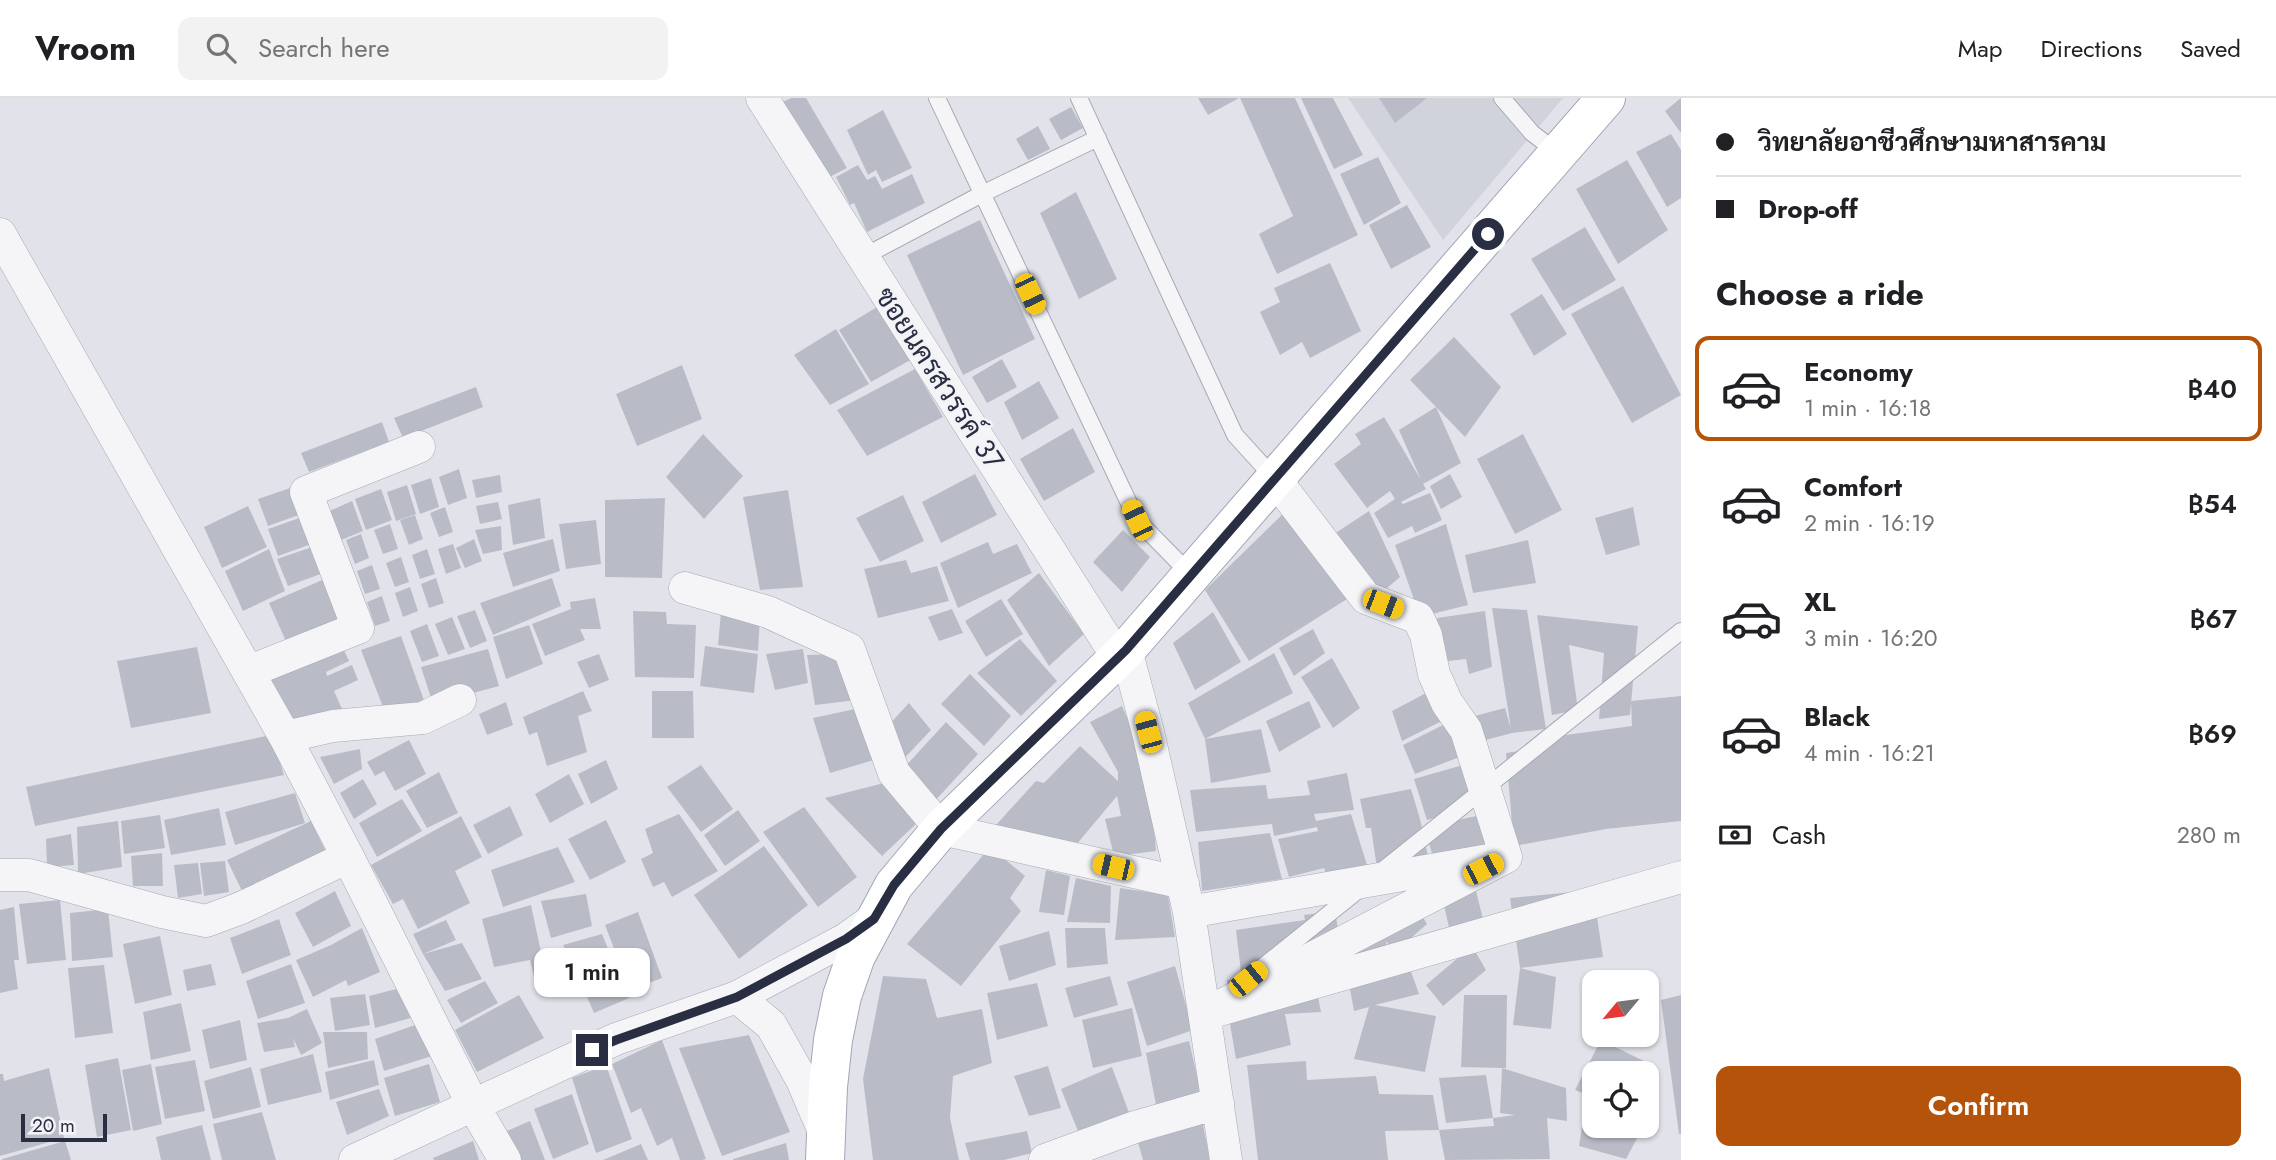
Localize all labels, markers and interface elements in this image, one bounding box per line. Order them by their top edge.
search box [178,17,668,80]
text: Vroom [35,25,136,72]
icon: search [202,29,240,67]
text: Search here [258,29,390,67]
text: Map [1958,31,2003,66]
text: Directions [2041,31,2142,66]
text: Saved [2180,31,2241,66]
text: วิทยาลัยอาชีวศึกษามหาสารคาม [1758,123,2106,161]
text: Drop-off [1758,190,1858,228]
route start [1472,218,1504,250]
car [1012,271,1049,317]
text: Choose a ride [1716,271,1924,317]
street label: ซอยนครสวรรค์ 37 [865,279,1014,478]
text: Economy [1804,353,1913,391]
icon: car [1720,357,1783,420]
text: ฿40 [2187,370,2237,408]
text: 1 min · 16:18 [1804,391,1931,425]
text: Comfort [1804,468,1902,506]
icon: car [1720,472,1783,535]
text: ฿54 [2188,485,2237,523]
car [1119,497,1156,543]
text: 2 min · 16:19 [1804,506,1935,540]
text: XL [1804,583,1836,621]
car [1360,587,1407,621]
icon: car [1720,587,1783,650]
text: ฿67 [2190,600,2237,638]
text: 3 min · 16:20 [1804,621,1938,655]
text: Black [1804,698,1870,736]
icon: car [1720,702,1783,765]
car [1133,709,1164,755]
text: ฿69 [2188,715,2237,753]
text: 4 min · 16:21 [1804,736,1935,770]
icon: cash [1716,816,1754,854]
text: Cash [1772,816,1826,854]
text: 280 m [2177,818,2241,852]
car [1460,850,1507,888]
car [1091,852,1136,882]
callout: 1 min [534,948,650,998]
text: 1 min [564,955,620,989]
car [1226,958,1271,1000]
north arrow [1582,970,1659,1046]
map controls [1582,970,1659,1138]
route end [576,1034,608,1066]
button: locate [1582,1061,1659,1138]
button: Confirm [1716,1066,2241,1146]
scale bar [21,1111,107,1143]
text: 20 m [32,1112,75,1139]

